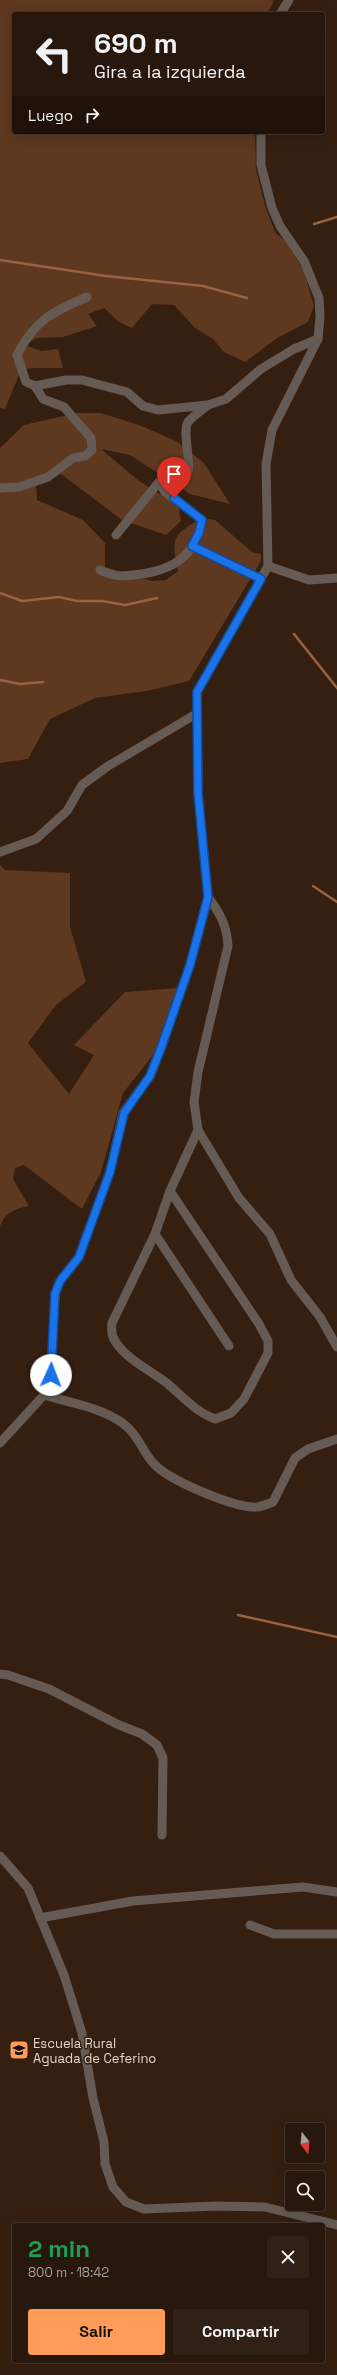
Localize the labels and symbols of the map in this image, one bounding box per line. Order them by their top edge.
pin [157,457,191,498]
position arrow [30,1354,72,1396]
place label: Escuela Rural Aguada de Ceferino [33,2035,156,2067]
school or university icon: Escuela Rural Aguada de Ceferino [8,2039,30,2061]
north arrow [285,2123,325,2163]

